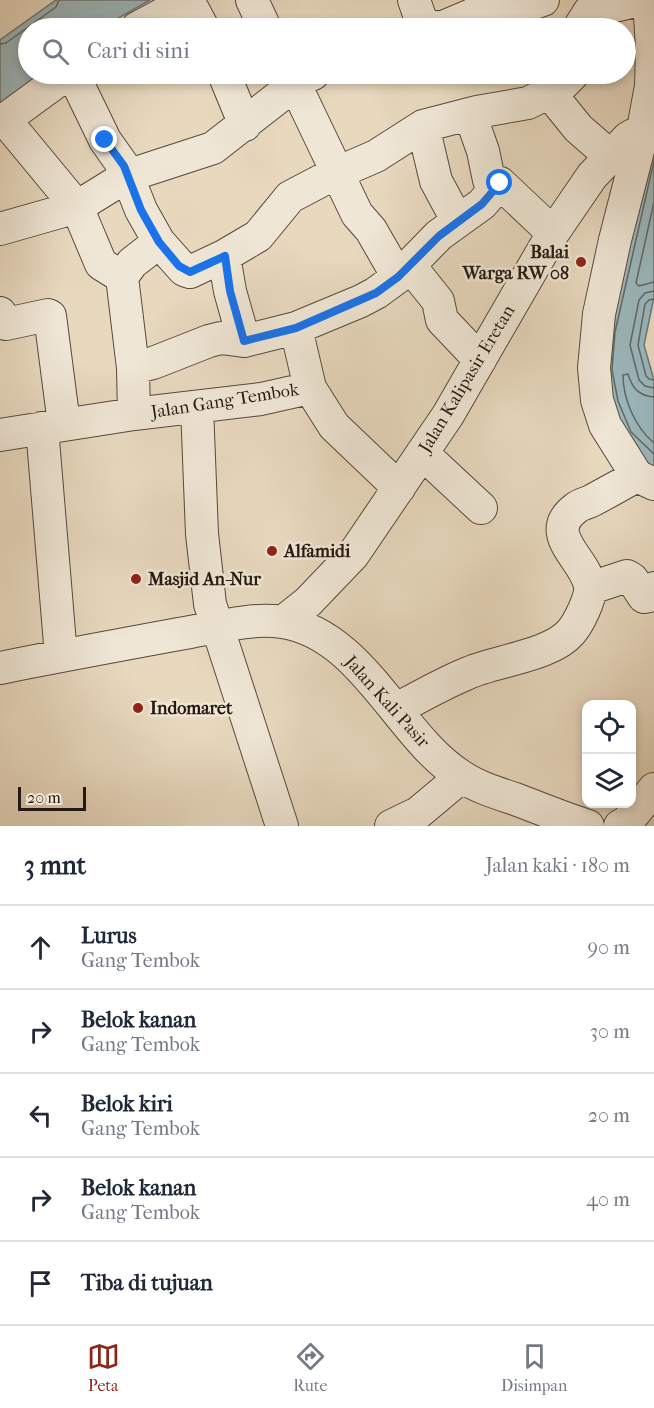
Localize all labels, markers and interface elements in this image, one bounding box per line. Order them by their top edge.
search box [18,18,636,84]
icon: search [39,35,72,68]
text: Cari di sini [87,38,190,64]
route end [91,126,117,152]
route start [486,169,512,195]
place label: Balai Warga RW 08 [461,242,570,284]
marker: Balai Warga RW 08 [574,255,588,269]
street label: Jalan Kalipasir Eretan [414,301,520,458]
street label: Jalan Gang Tembok [148,379,301,423]
place label: Alfamidi [283,541,351,562]
marker: Alfamidi [265,544,279,558]
place label: Masjid An-Nur [147,569,261,590]
marker: Masjid An-Nur [129,572,143,586]
street label: Jalan Kali Pasir [339,650,434,753]
place label: Indomaret [150,698,233,719]
map controls [582,700,636,808]
button: locate [582,700,636,754]
marker: Indomaret [131,701,145,715]
button: layers [582,754,636,808]
scale bar [18,784,86,812]
text: 20 m [27,788,61,807]
text: 3 mnt [24,850,86,881]
text: Jalan kaki · 180 m [486,854,630,877]
text: Lurus [81,923,137,949]
icon: ahead [24,931,57,964]
text: 90 m [588,936,630,959]
text: Gang Tembok [81,949,200,972]
text: Belok kanan [81,1007,196,1033]
icon: right [24,1015,57,1048]
text: 30 m [590,1020,630,1043]
text: Gang Tembok [81,1033,200,1056]
text: Belok kiri [81,1091,173,1117]
icon: left [24,1099,57,1132]
text: 20 m [588,1104,630,1127]
text: Gang Tembok [81,1117,200,1140]
text: Belok kanan [81,1175,196,1201]
icon: right [24,1183,57,1216]
text: 40 m [586,1188,630,1211]
text: Gang Tembok [81,1201,200,1224]
icon: arrive [24,1267,57,1300]
text: Tiba di tujuan [81,1270,213,1296]
tab: Peta [87,1340,120,1395]
tab: Rute [293,1340,327,1395]
tab: Disimpan [501,1340,567,1395]

